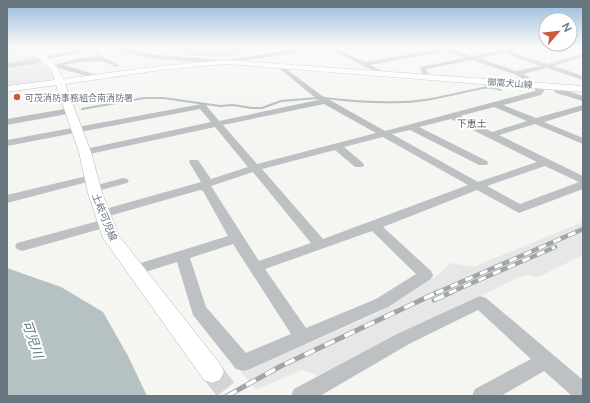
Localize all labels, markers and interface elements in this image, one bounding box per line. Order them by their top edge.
north arrow [538,12,578,52]
text: N [560,20,575,34]
street label: 御嵩犬山線 [487,76,534,90]
marker: 可茂消防事務組合南消防署 [12,92,22,102]
place label: 可茂消防事務組合南消防署 [25,92,133,103]
district label: 下恵土 [457,117,487,129]
street label: 土岐可児線 [90,192,120,242]
water label: 可児川 [19,318,48,362]

